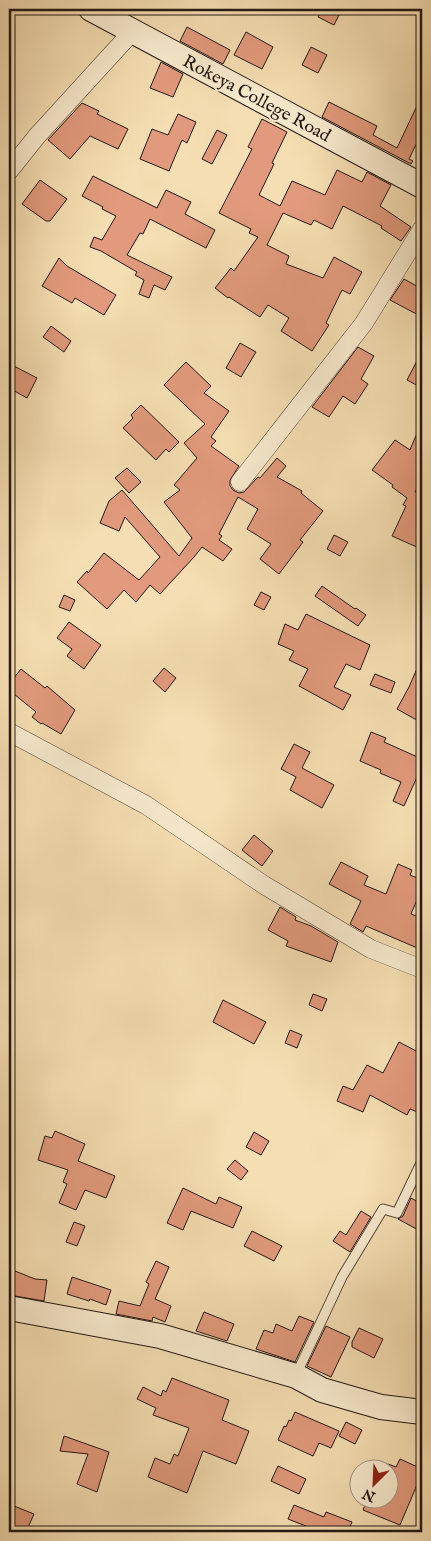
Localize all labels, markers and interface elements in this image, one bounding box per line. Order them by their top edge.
street label: Rokeya College Road [178,51,335,148]
north arrow [348,1458,398,1508]
text: N [360,1484,379,1506]

